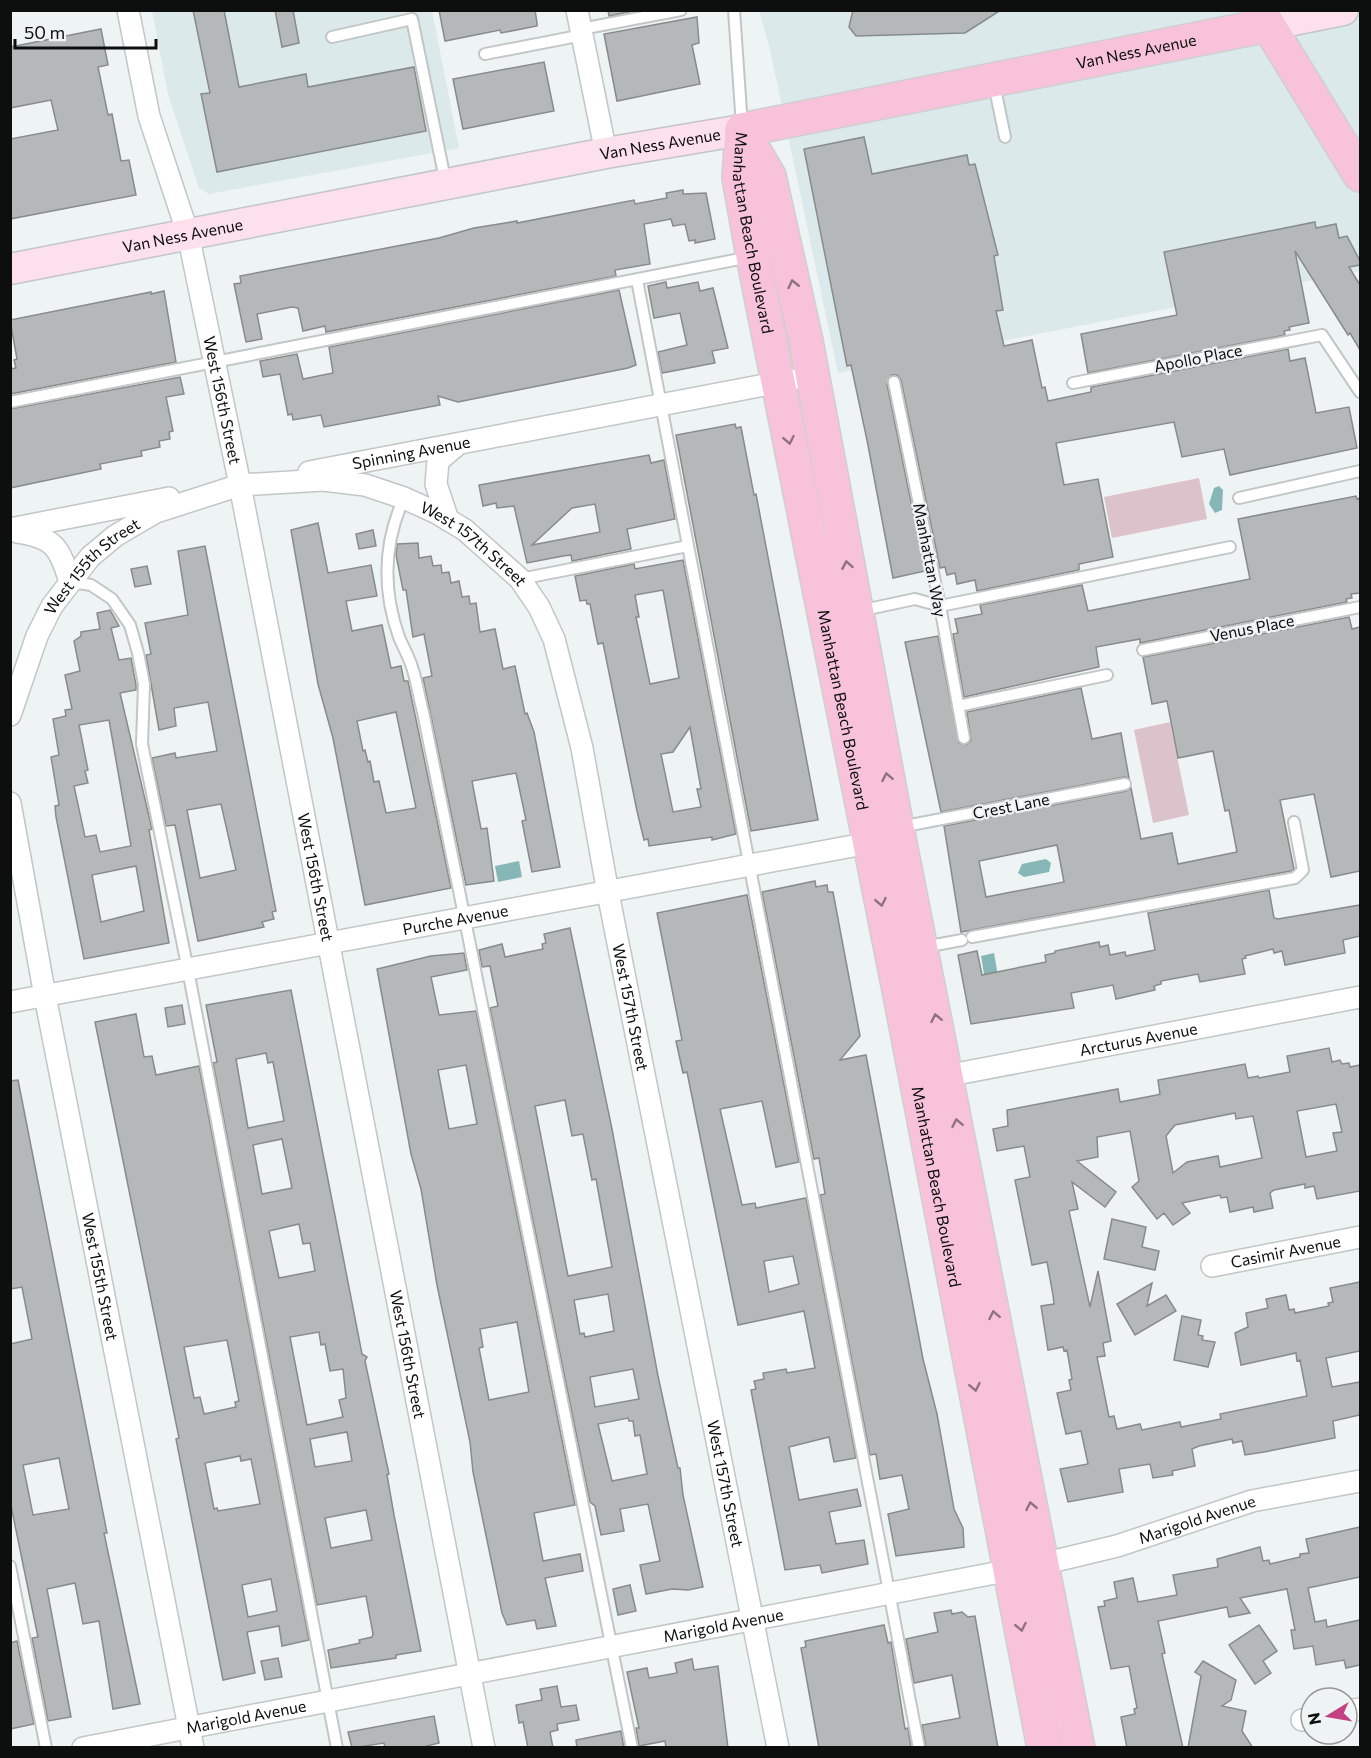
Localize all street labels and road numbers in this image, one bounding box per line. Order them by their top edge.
street label: Van Ness Avenue [1074,30,1198,72]
street label: Van Ness Avenue [598,124,722,163]
street label: Manhattan Beach Boulevard [730,131,778,335]
street label: Van Ness Avenue [121,214,245,256]
street label: West 156th Street [200,334,246,466]
street label: Apollo Place [1152,340,1244,375]
street label: Spinning Avenue [350,431,472,473]
street label: West 157th Street [418,497,532,589]
street label: Manhattan Way [910,501,951,619]
street label: West 155th Street [39,513,143,617]
street label: Manhattan Beach Boulevard [815,608,873,812]
street label: Venus Place [1208,610,1296,645]
street label: Crest Lane [971,789,1051,822]
street label: West 156th Street [295,811,338,943]
street label: Purche Avenue [401,900,510,938]
street label: West 157th Street [609,942,653,1073]
street label: Arcturus Avenue [1078,1018,1199,1059]
street label: Manhattan Beach Boulevard [909,1084,966,1289]
street label: West 155th Street [79,1211,123,1342]
street label: Casimir Avenue [1229,1231,1342,1271]
street label: West 156th Street [387,1288,430,1420]
street label: West 157th Street [704,1418,748,1549]
street label: Marigold Avenue [1136,1491,1258,1547]
street label: Marigold Avenue [662,1604,785,1645]
street label: Marigold Avenue [184,1695,308,1737]

